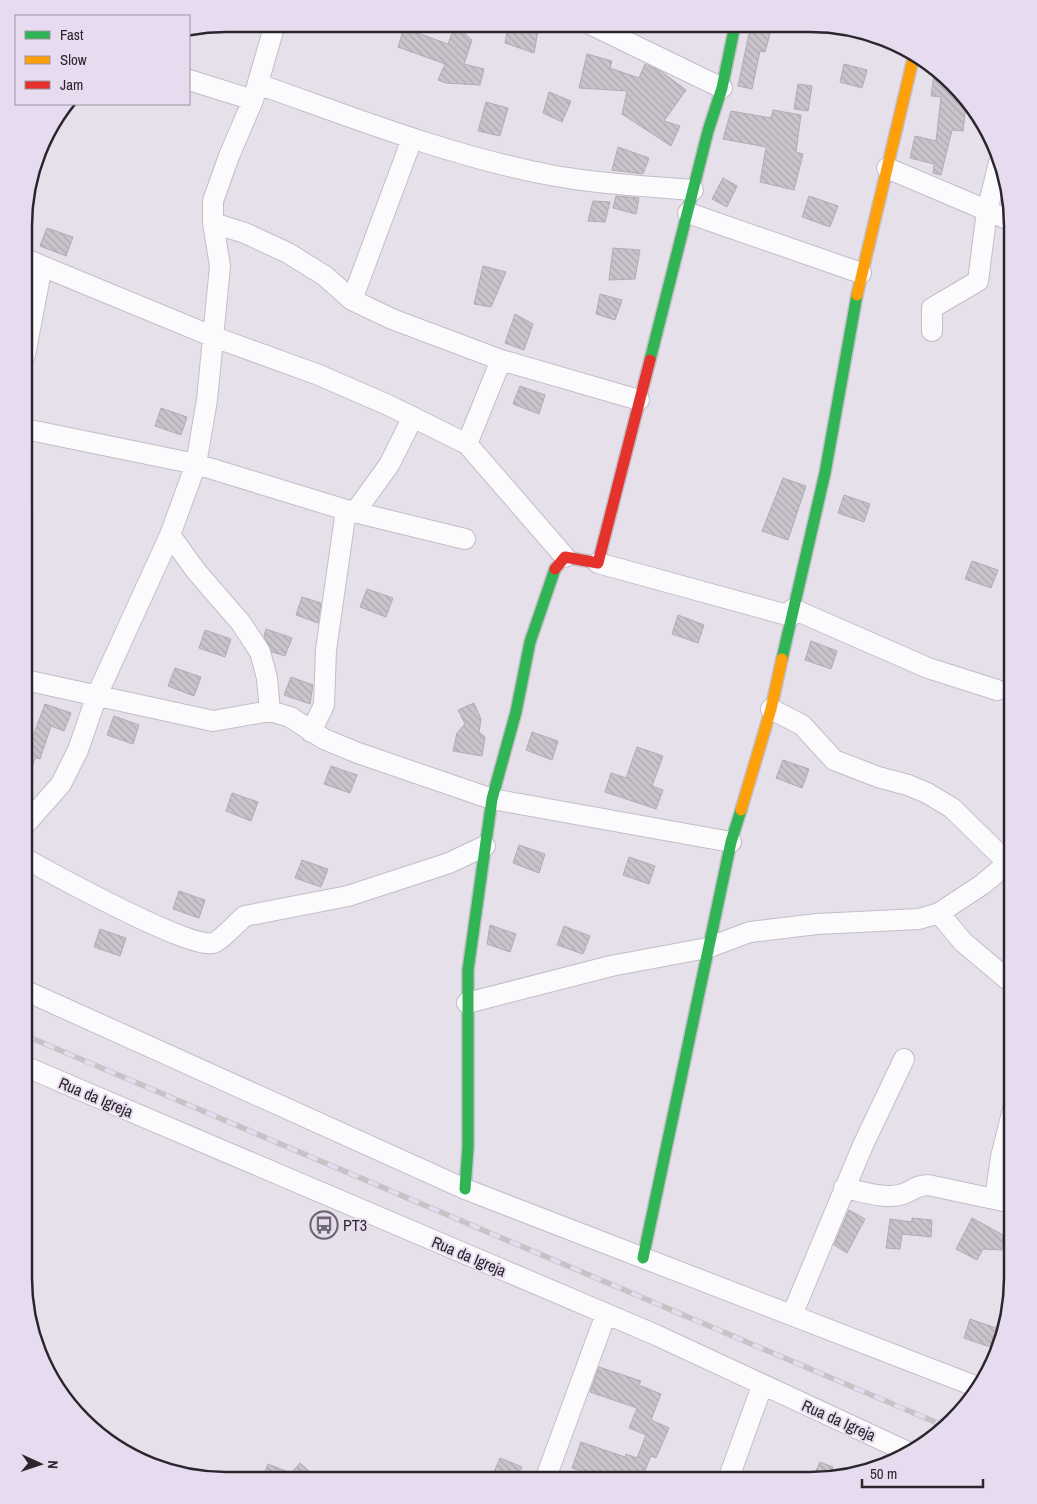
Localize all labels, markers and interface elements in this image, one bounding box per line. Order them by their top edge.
legend [15,15,190,105]
text: Fast [60,24,84,45]
text: Slow [60,49,87,70]
text: Jam [60,74,83,95]
street label: Rua da Igreja [55,1071,137,1123]
bus stop icon: PT3 [309,1210,339,1240]
place label: PT3 [343,1214,367,1236]
street label: Rua da Igreja [428,1230,510,1282]
street label: Rua da Igreja [799,1394,880,1446]
north arrow [15,1439,65,1489]
scale bar [862,1456,983,1488]
text: N [44,1460,62,1469]
text: 50 m [870,1463,897,1484]

